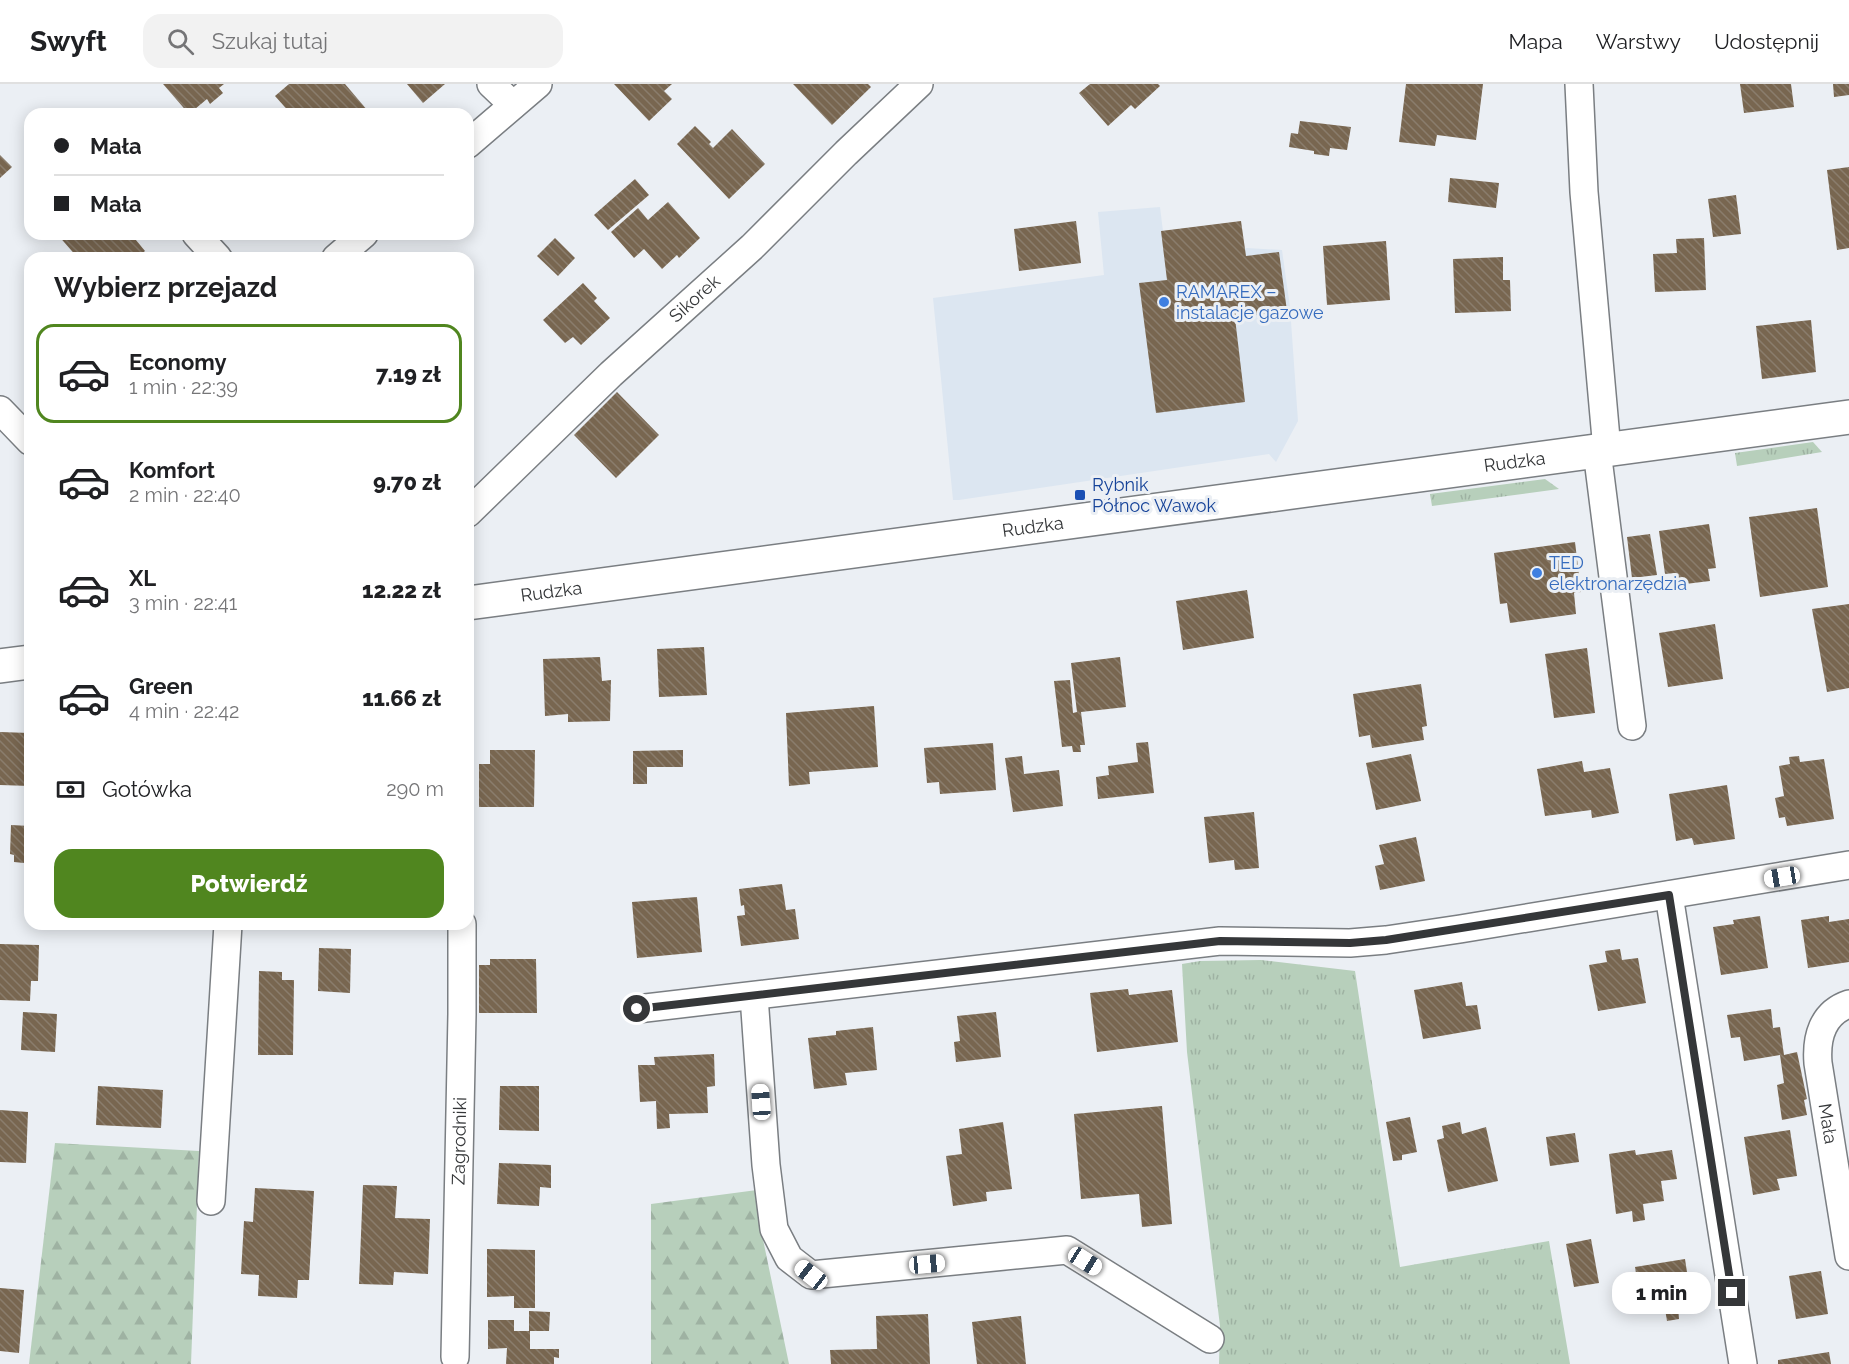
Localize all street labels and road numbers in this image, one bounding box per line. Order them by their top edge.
street label: Sikorek [665,270,724,326]
street label: Rudzka [1482,447,1546,476]
street label: Rudzka [1001,512,1065,541]
street label: Rudzka [519,577,583,606]
street label: Zagrodniki [448,1097,470,1185]
street label: Mała [1815,1102,1842,1145]

